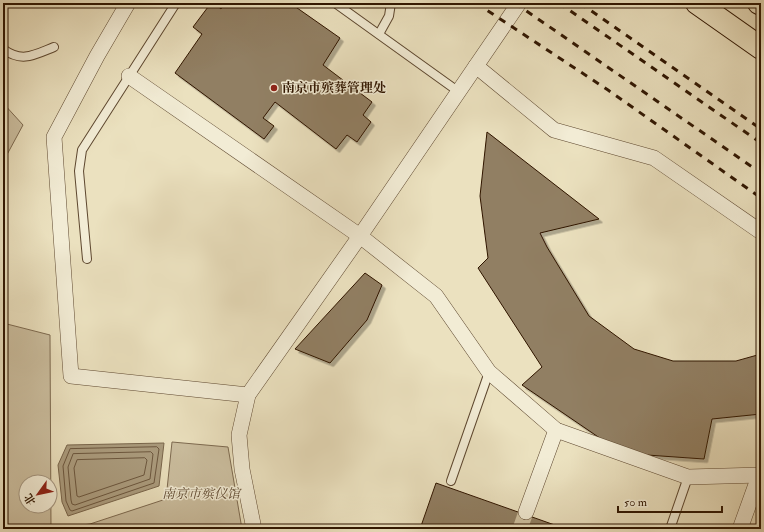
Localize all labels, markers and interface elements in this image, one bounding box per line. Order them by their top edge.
place label: 南京市殡葬管理处 [282,80,386,96]
marker: 南京市殡葬管理处 [269,83,279,93]
north arrow [18,474,58,514]
park label: 南京市殡仪馆 [162,486,242,502]
scale bar [618,488,722,514]
text: 北 [22,491,38,507]
text: 50 m [624,495,648,510]

